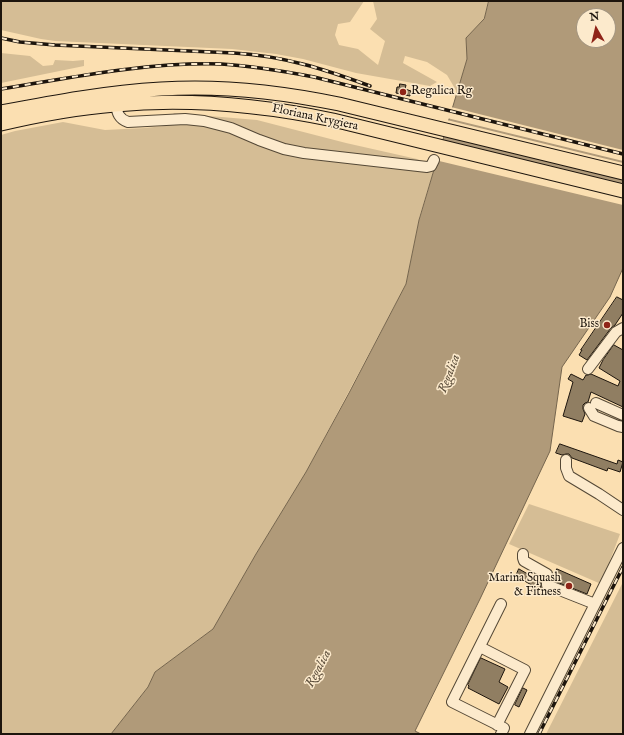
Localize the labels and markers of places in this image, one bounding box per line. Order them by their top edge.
place label: Regalica Rg [411,85,472,99]
marker: Regalica Rg [398,87,408,97]
place label: Biss [579,318,599,332]
marker: Biss [602,320,612,330]
place label: Marina Squash & Fitness [489,572,561,600]
marker: Marina Squash & Fitness [564,581,574,591]

